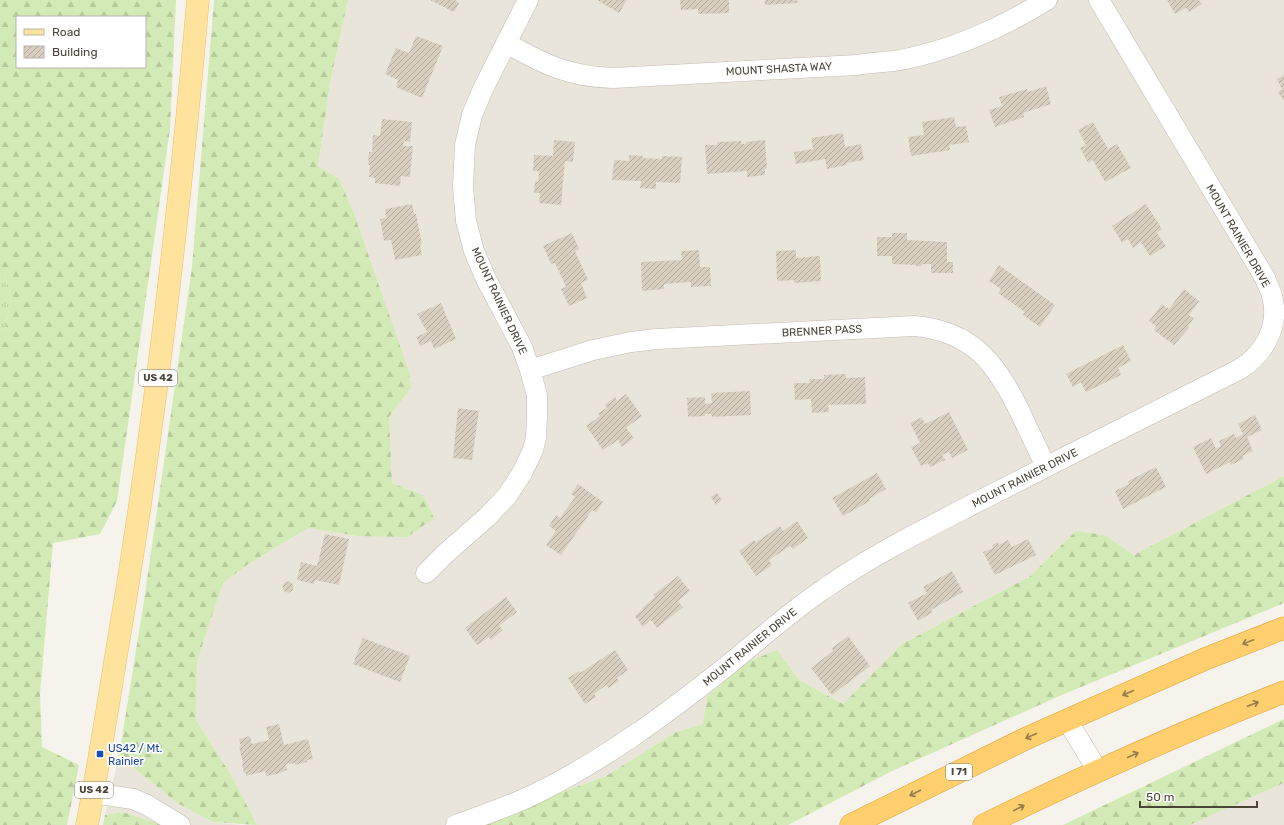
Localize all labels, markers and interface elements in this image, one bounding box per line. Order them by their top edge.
legend [16,16,146,68]
text: Road [52,25,80,39]
text: Building [52,45,98,59]
street label: MOUNT SHASTA WAY [726,60,832,78]
street label: MOUNT RAINIER DRIVE [1203,182,1273,290]
street label: MOUNT RAINIER DRIVE [468,245,530,357]
street label: BRENNER PASS [781,322,863,340]
road number: US 42 [139,370,177,386]
street label: MOUNT RAINIER DRIVE [970,446,1080,510]
street label: MOUNT RAINIER DRIVE [701,605,800,689]
one-way arrow [1242,639,1254,647]
one-way arrow [1123,690,1135,697]
one-way arrow [1246,699,1258,707]
one-way arrow [1026,733,1038,740]
place label: US42 / Mt. Rainier [108,742,163,768]
marker: US42 / Mt. Rainier [95,749,105,759]
one-way arrow [1127,751,1139,758]
road number: I 71 [946,764,972,780]
road number: US 42 [75,782,113,798]
scale bar [1140,783,1257,809]
one-way arrow [909,790,921,797]
text: 50 m [1146,790,1174,804]
one-way arrow [1013,804,1025,811]

